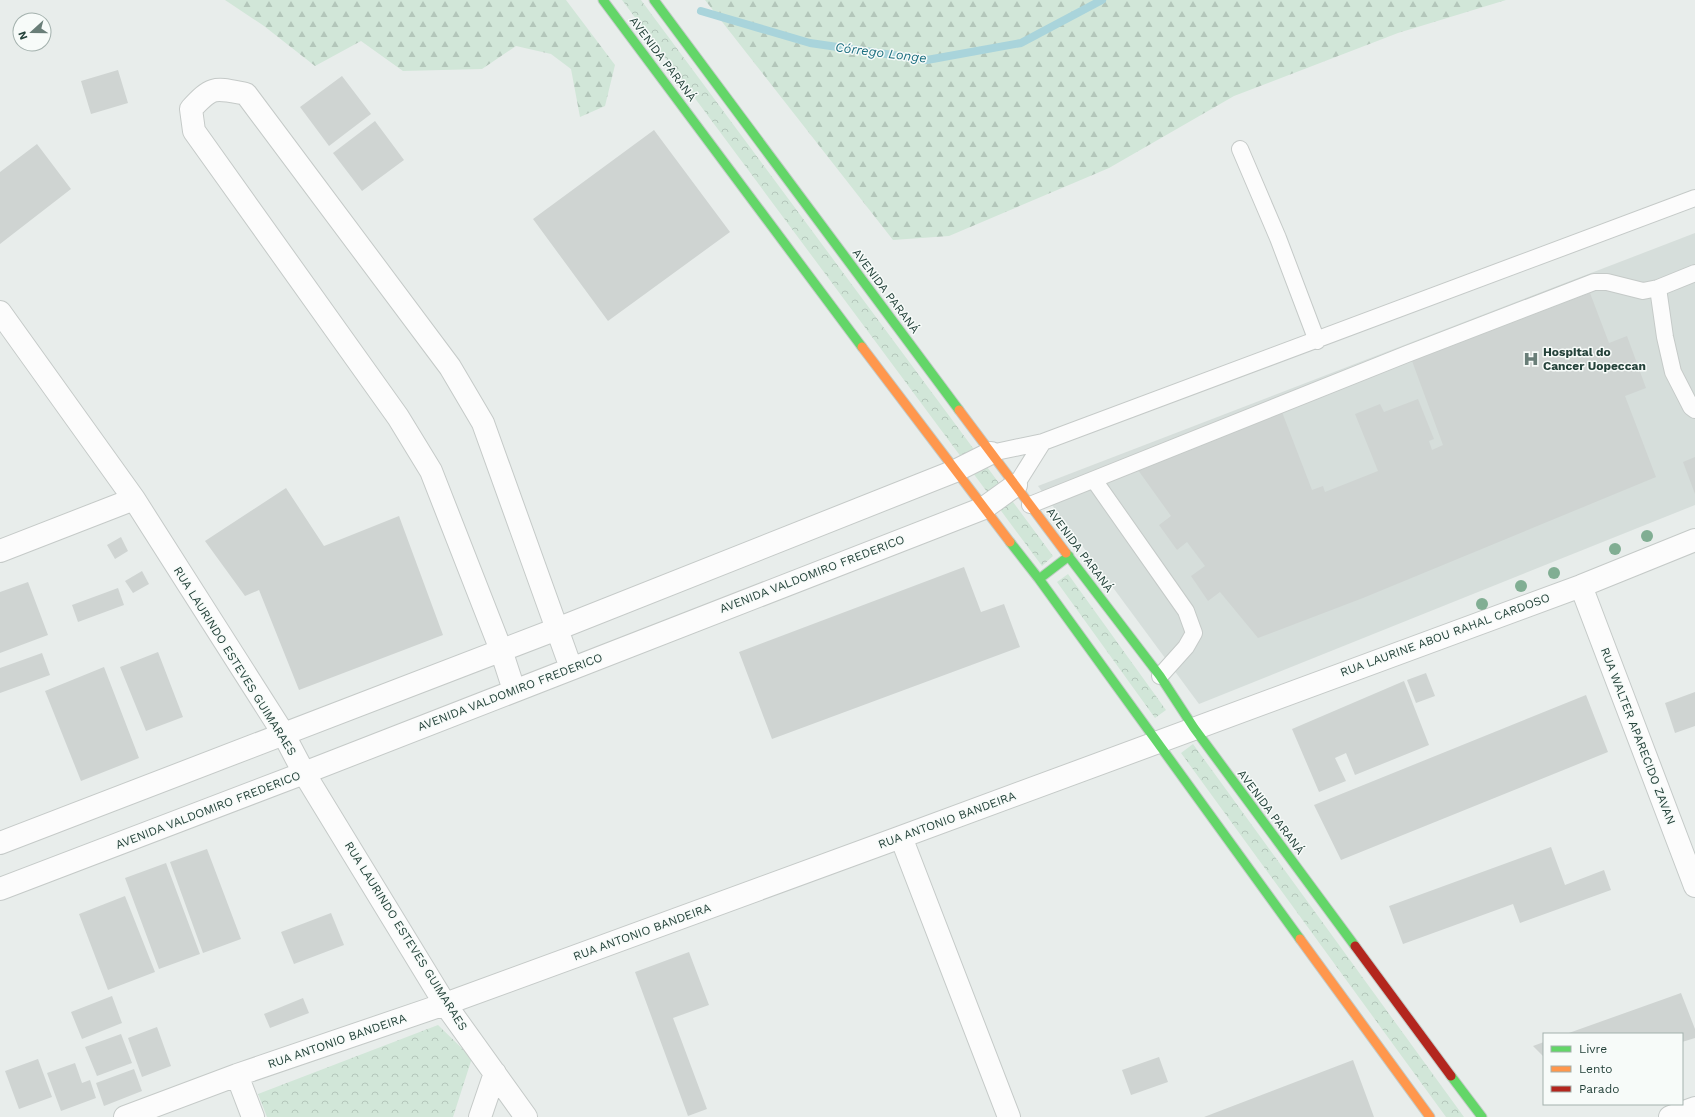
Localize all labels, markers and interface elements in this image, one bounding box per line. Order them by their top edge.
north arrow [12,12,52,52]
street label: AVENIDA PARANÁ [627,14,699,104]
text: N [16,29,31,42]
water label: Córrego Longe [834,39,928,66]
street label: AVENIDA PARANÁ [850,246,922,336]
place label: Hospital do Cancer Uopeccan [1543,345,1646,373]
hospital icon: Hospital do Cancer Uopeccan [1522,350,1540,368]
street label: AVENIDA PARANÁ [1044,505,1116,595]
street label: AVENIDA VALDOMIRO FREDERICO [717,532,907,616]
street label: RUA LAURINDO ESTEVES GUIMARAES [171,564,299,758]
street label: RUA LAURINE ABOU RAHAL CARDOSO [1338,590,1552,680]
street label: RUA WALTER APARECIDO ZAVAN [1598,645,1678,827]
street label: AVENIDA VALDOMIRO FREDERICO [415,650,605,734]
street label: AVENIDA PARANÁ [1235,767,1307,857]
street label: AVENIDA VALDOMIRO FREDERICO [113,768,303,852]
street label: RUA ANTONIO BANDEIRA [876,789,1018,851]
street label: RUA LAURINDO ESTEVES GUIMARAES [342,839,470,1033]
street label: RUA ANTONIO BANDEIRA [571,901,713,963]
street label: RUA ANTONIO BANDEIRA [266,1011,408,1071]
legend [1543,1033,1683,1105]
text: Livre [1579,1042,1607,1056]
text: Lento [1579,1062,1613,1076]
text: Parado [1579,1082,1619,1096]

